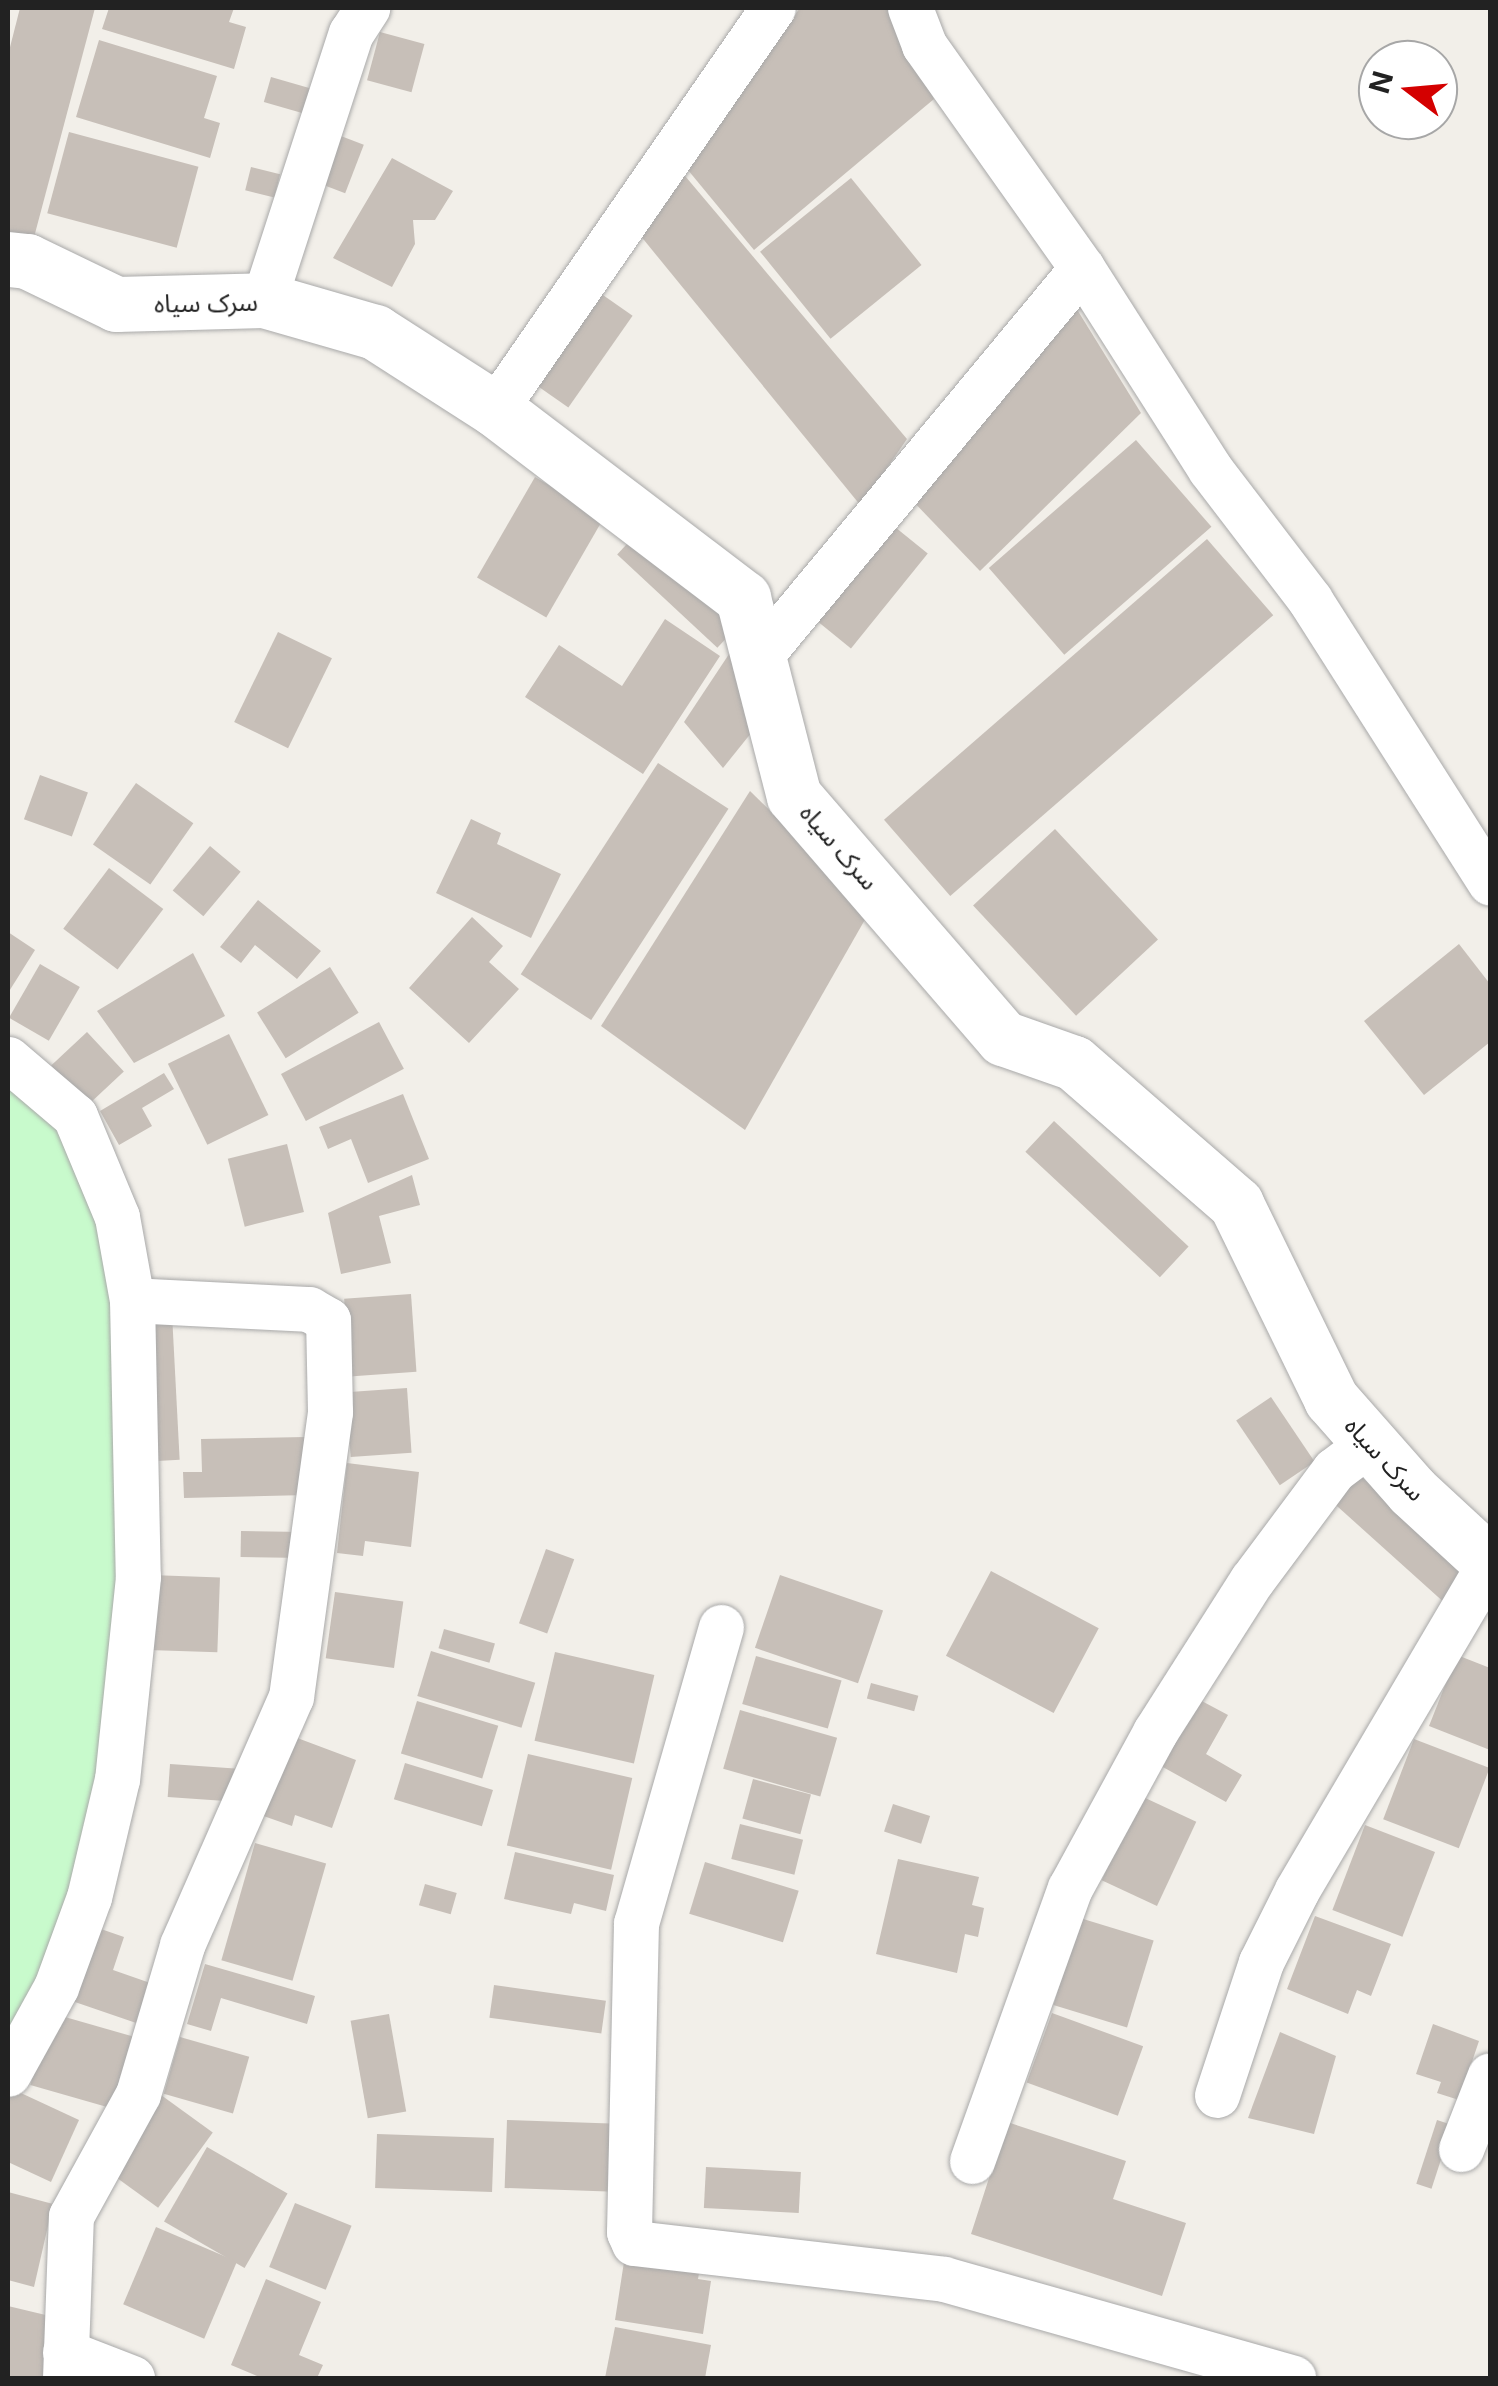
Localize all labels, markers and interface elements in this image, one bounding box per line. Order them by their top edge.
north arrow [1358,40,1458,140]
text: N [1362,67,1400,97]
street label: سرک سیاه [154,287,258,319]
street label: سرک سیاه [794,798,884,896]
street label: سرک سیاه [1339,1411,1431,1507]

